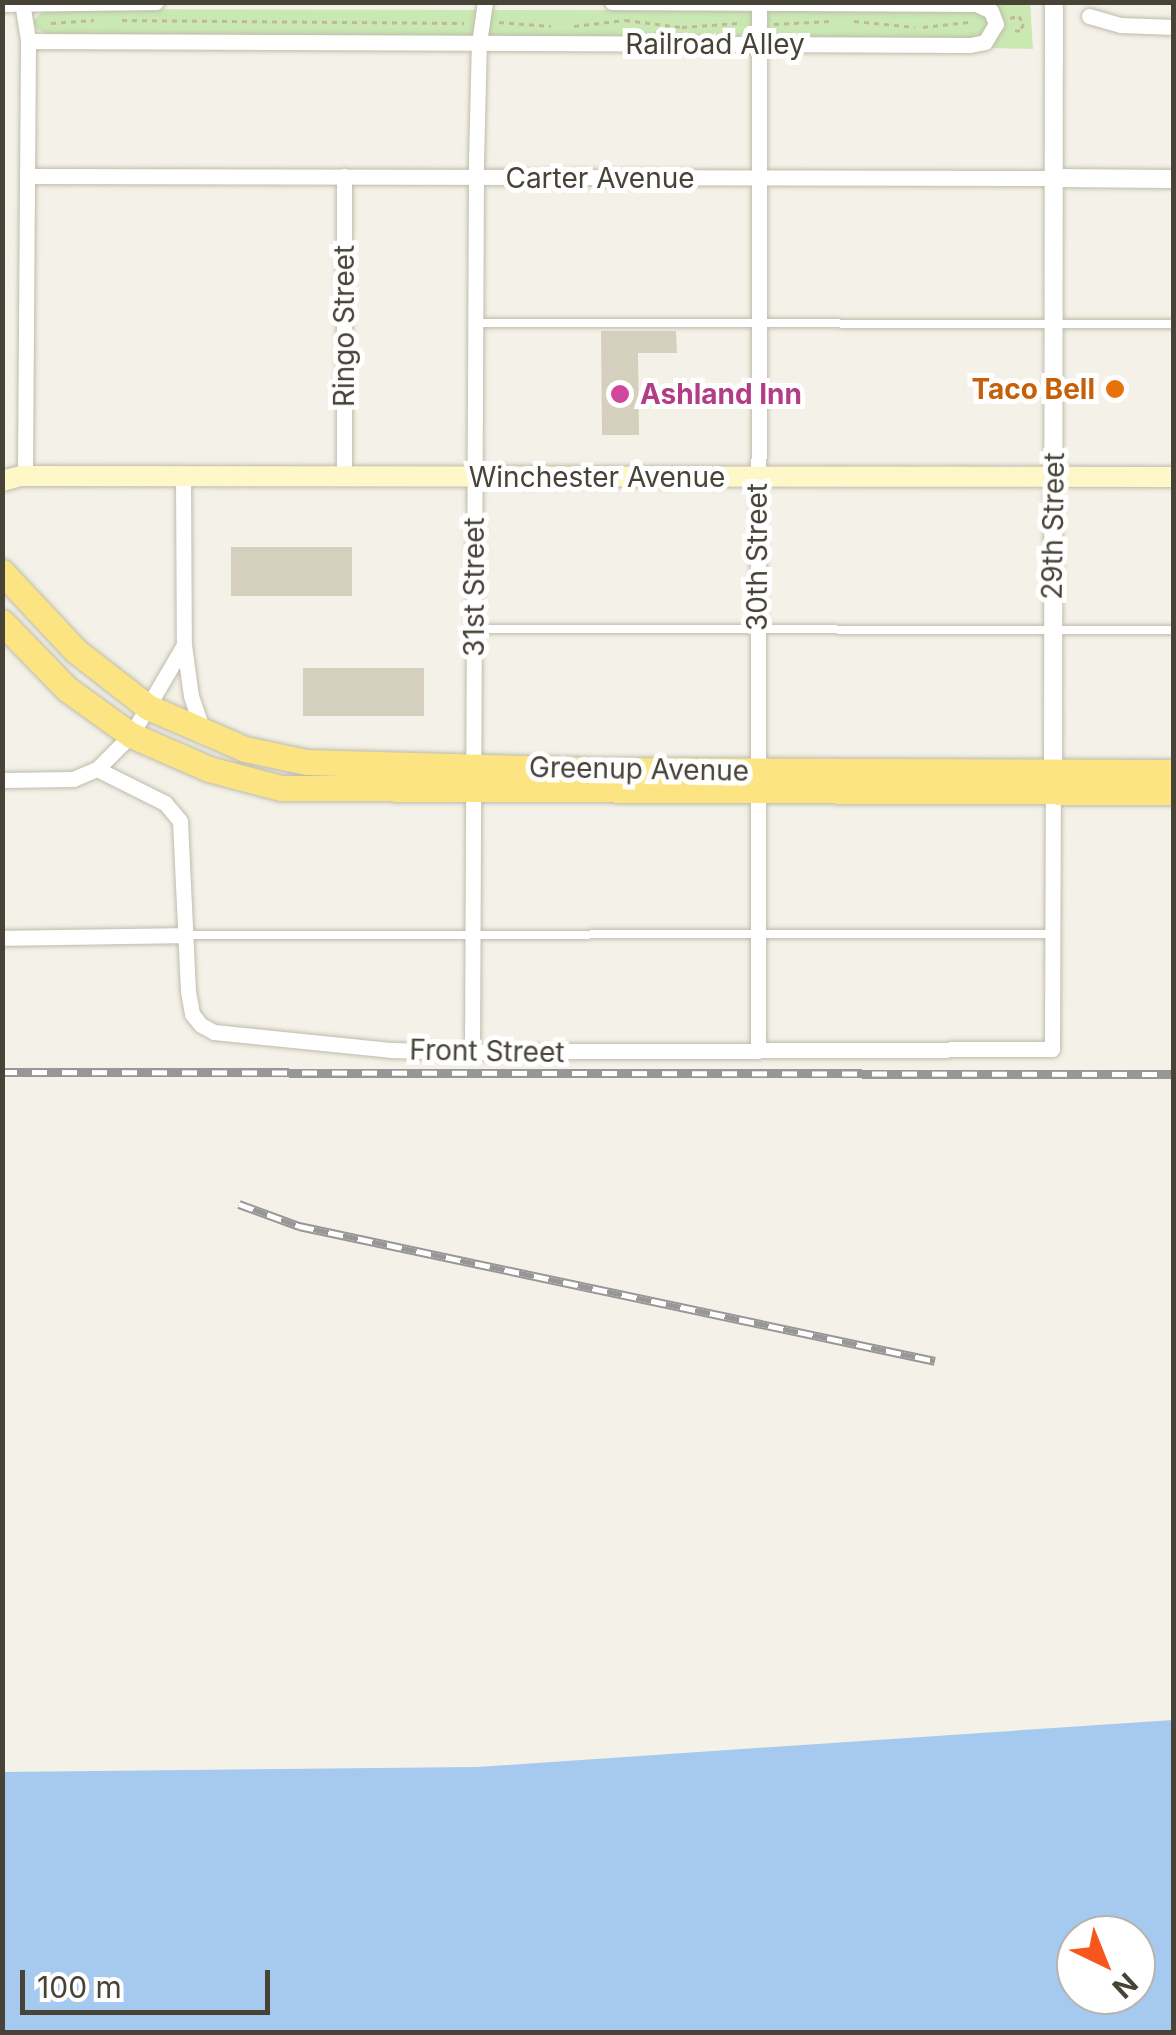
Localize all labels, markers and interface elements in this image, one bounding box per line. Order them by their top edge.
street label: Railroad Alley [625,27,805,61]
street label: Carter Avenue [505,161,695,195]
street label: Ringo Street [327,245,361,407]
place label: Taco Bell [971,372,1095,406]
place label: Ashland Inn [640,377,802,411]
marker: Taco Bell [1104,378,1126,400]
marker: Ashland Inn [609,383,631,405]
street label: 29th Street [1035,452,1071,600]
street label: Winchester Avenue [469,460,725,494]
street label: 30th Street [740,483,774,631]
street label: 31st Street [457,517,491,657]
street label: Greenup Avenue [529,750,749,788]
street label: Front Street [409,1033,565,1069]
north arrow [1056,1915,1156,2015]
scale bar [25,1950,275,2012]
text: N [1106,1966,1144,2005]
text: 100 m [37,1969,122,2005]

